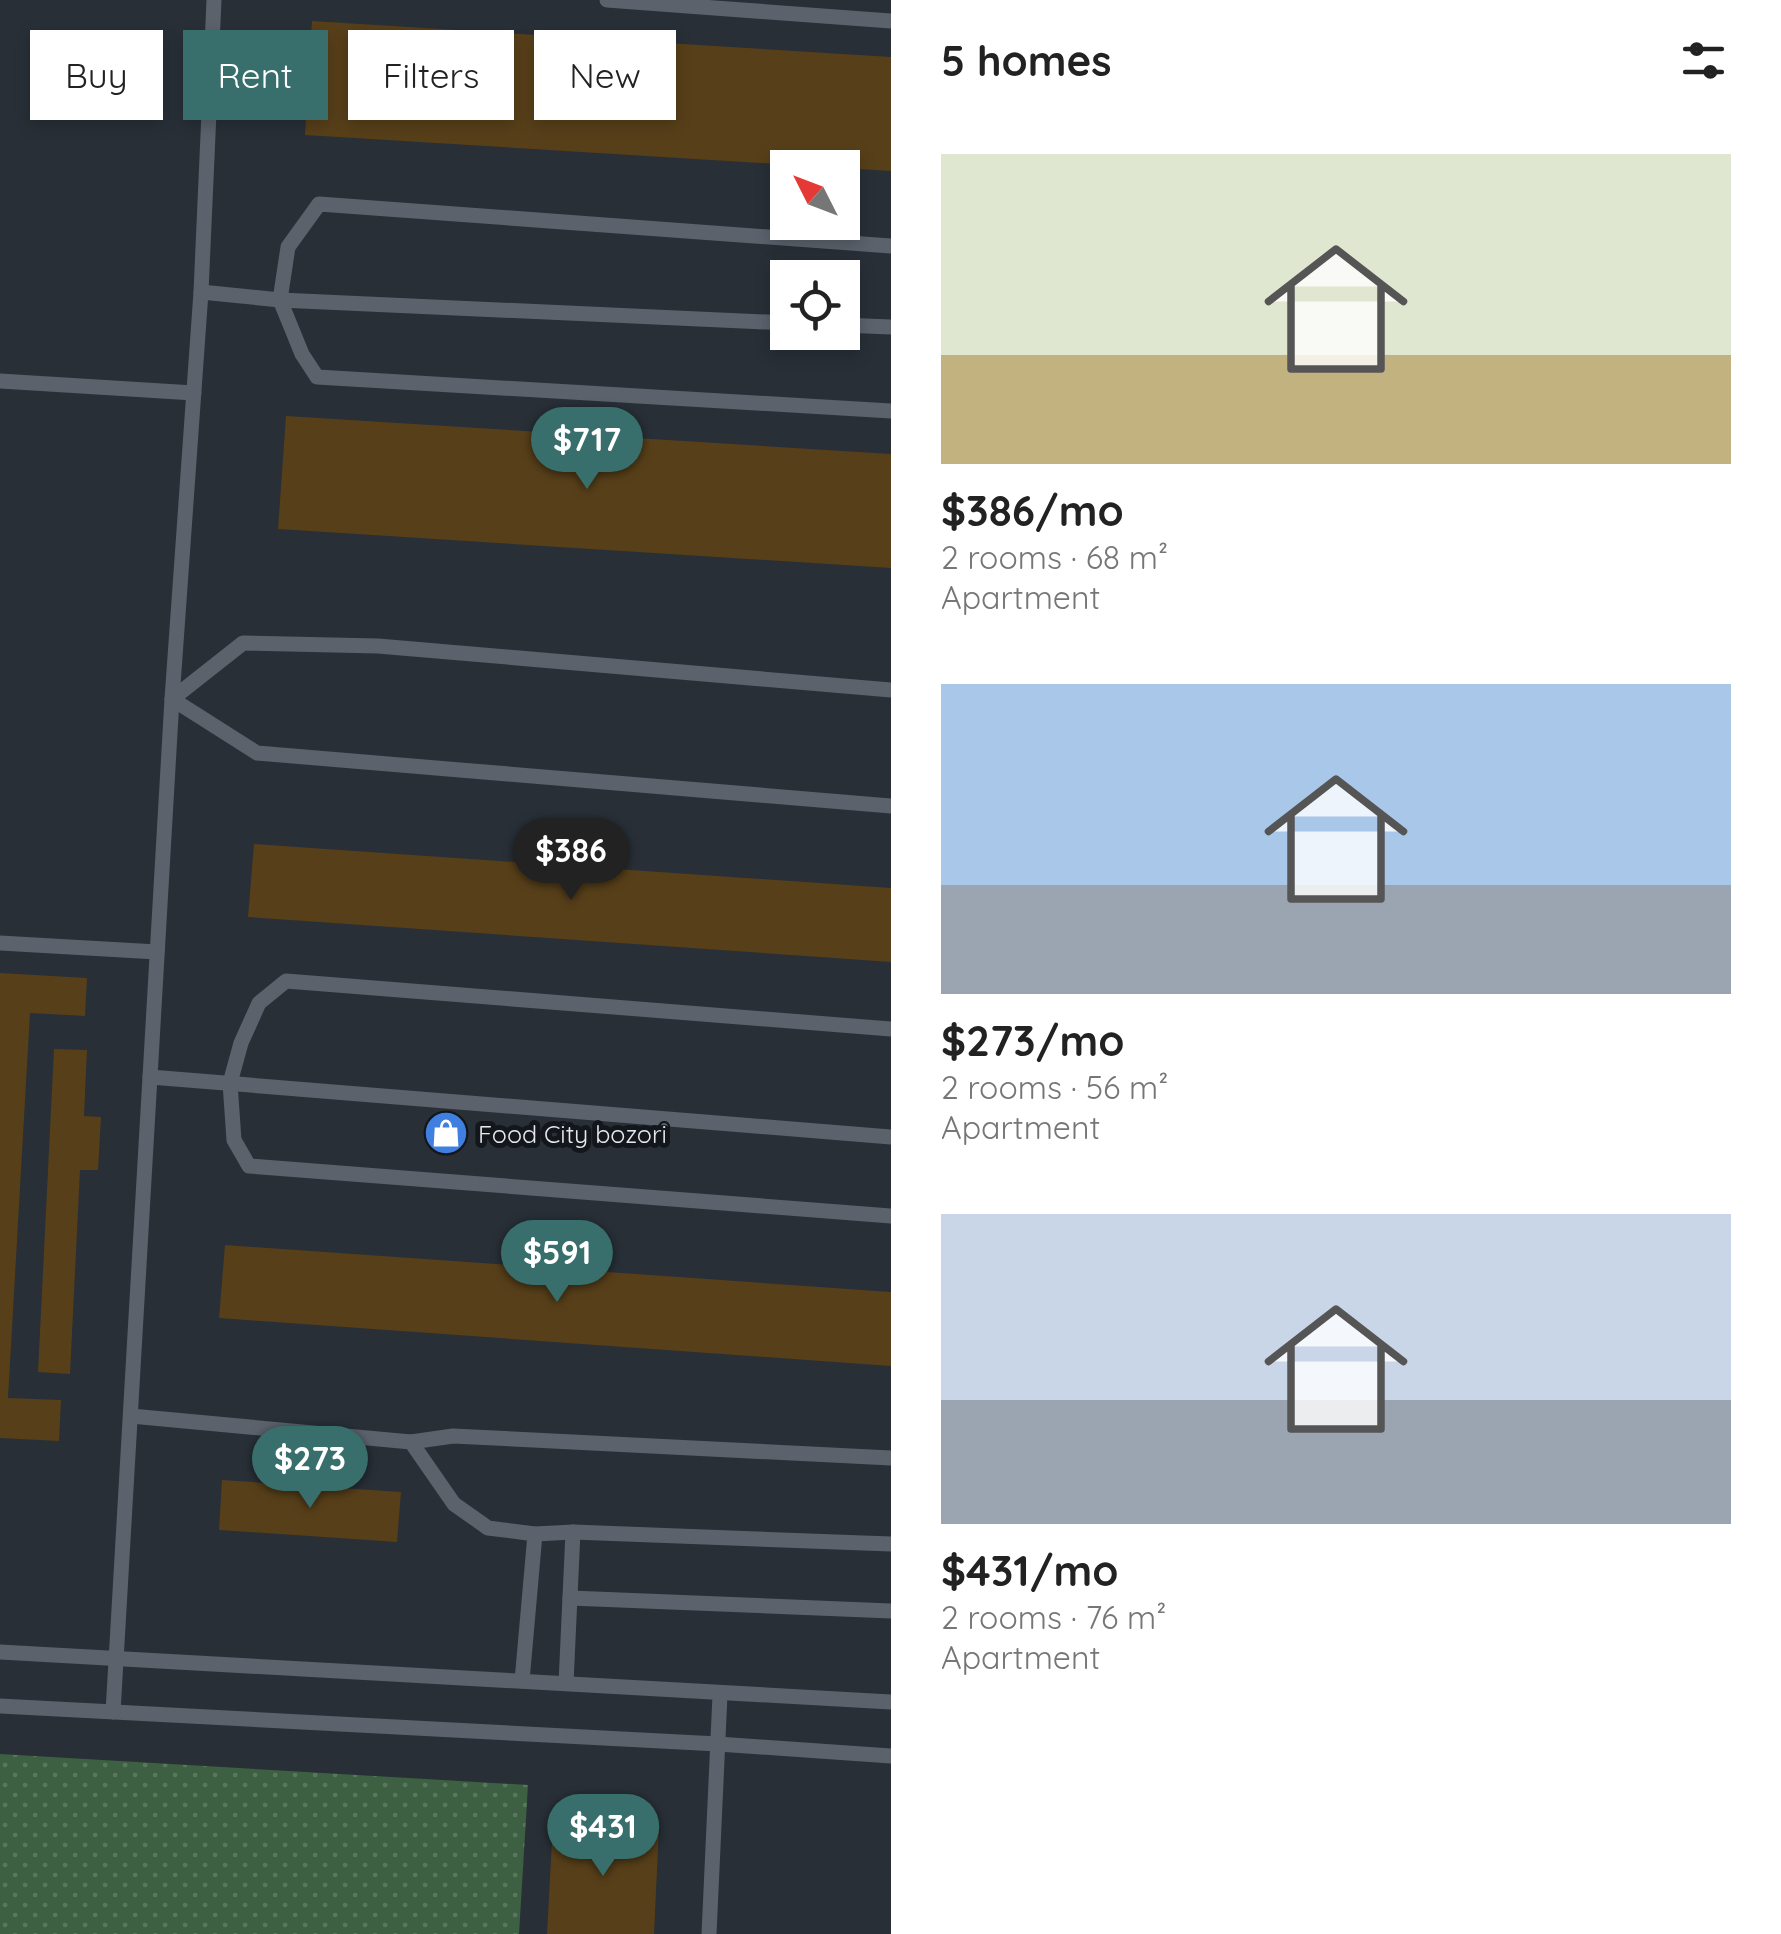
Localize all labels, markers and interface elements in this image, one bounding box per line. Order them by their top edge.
chip: Buy [30,30,163,120]
chip: Rent [183,30,328,120]
chip: Filters [348,30,514,120]
chip: New [534,30,676,120]
icon: filters [1676,33,1731,88]
text: 5 homes [941,34,1112,87]
north arrow [770,150,860,240]
map controls [770,150,860,350]
icon: home [1246,219,1426,399]
button: locate [770,260,860,350]
pin: $717 [528,407,646,492]
text: $717 [553,419,621,459]
text: $386/mo [941,484,1124,537]
text: 2 rooms · 68 m² [941,537,1168,577]
text: Apartment [941,577,1100,617]
icon: home [1246,749,1426,929]
pin: $386 [512,818,630,903]
text: $386 [535,830,607,870]
text: $273/mo [941,1014,1124,1067]
text: 2 rooms · 56 m² [941,1067,1168,1107]
text: Apartment [941,1107,1100,1147]
shop icon: Food City bozori [423,1110,469,1156]
place label: Food City bozori [478,1118,667,1149]
pin: $591 [498,1220,616,1305]
text: $591 [523,1232,591,1272]
icon: home [1246,1279,1426,1459]
pin: $273 [251,1426,369,1511]
text: $273 [274,1438,346,1478]
text: $431/mo [941,1544,1118,1597]
text: 2 rooms · 76 m² [941,1597,1166,1637]
text: Apartment [941,1637,1100,1677]
pin: $431 [544,1794,662,1879]
text: $431 [569,1806,637,1846]

